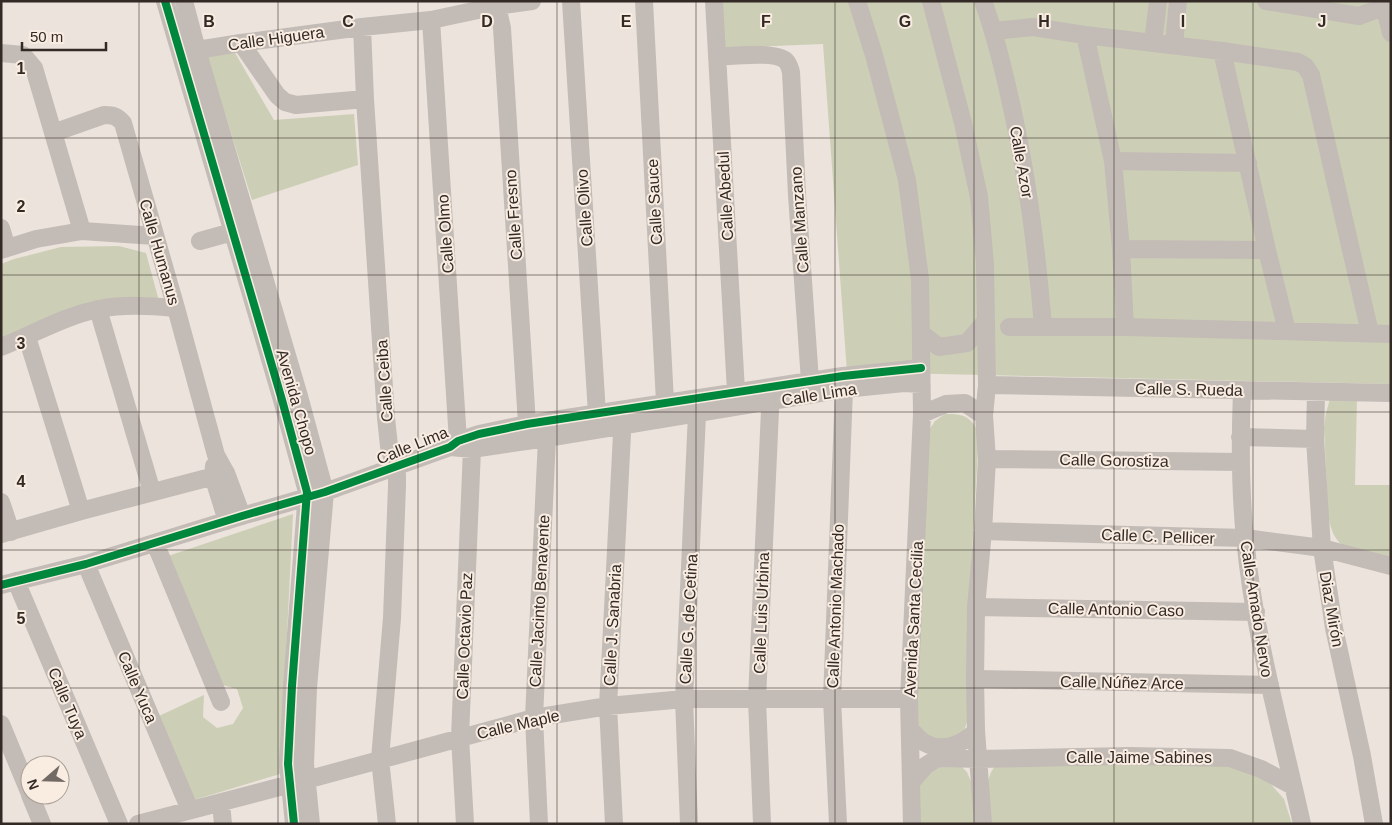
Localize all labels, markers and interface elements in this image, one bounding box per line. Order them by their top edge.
text: B [203,13,215,30]
text: C [342,13,354,30]
text: D [481,13,493,30]
text: E [621,13,632,30]
text: F [761,13,771,30]
text: G [899,13,911,30]
text: H [1038,13,1050,30]
text: I [1181,13,1185,30]
text: J [1318,13,1326,30]
scale bar [22,20,106,52]
street label: Calle Higuera [227,23,325,54]
text: 50 m [30,28,63,45]
text: 1 [17,60,26,77]
street label: Calle Azor [1007,125,1036,200]
street label: Calle Abedul [715,151,736,241]
street label: Calle Sauce [644,158,665,246]
street label: Calle Manzano [787,166,812,274]
street label: Calle Fresno [502,169,525,261]
street label: Calle Olivo [573,169,596,247]
street label: Calle Olmo [434,194,457,274]
street label: Calle Humanus [136,197,183,307]
text: 2 [17,198,26,215]
text: 3 [17,335,26,352]
street label: Calle Ceiba [373,339,396,423]
street label: Avenida Chopo [273,347,320,457]
street label: Calle Lima [780,380,858,409]
street label: Calle S. Rueda [1135,380,1243,399]
street label: Calle Lima [374,423,451,468]
street label: Calle Gorostiza [1059,451,1169,470]
text: 4 [17,473,26,490]
street label: Calle Jacinto Benavente [526,514,553,688]
street label: Calle Antonio Machado [824,523,847,689]
street label: Calle C. Pellicer [1101,526,1216,547]
street label: Avenida Santa Cecilia [901,540,926,697]
street label: Calle Amado Nervo [1237,540,1276,679]
street label: Calle Luis Urbina [751,552,772,674]
street label: Calle G. de Cetina [677,553,700,685]
street label: Calle J. Sanabria [601,564,624,686]
street label: Diaz Mirón [1316,570,1347,648]
street label: Calle Octavio Paz [454,572,475,700]
street label: Calle Antonio Caso [1048,600,1184,619]
text: 5 [17,610,26,627]
street label: Calle Yuca [115,649,160,726]
street label: Calle Tuya [45,665,90,741]
street label: Calle Núñez Arce [1060,673,1184,692]
street label: Calle Maple [475,707,561,742]
street label: Calle Jaime Sabines [1066,749,1212,766]
north arrow [20,755,70,805]
text: N [24,777,42,792]

